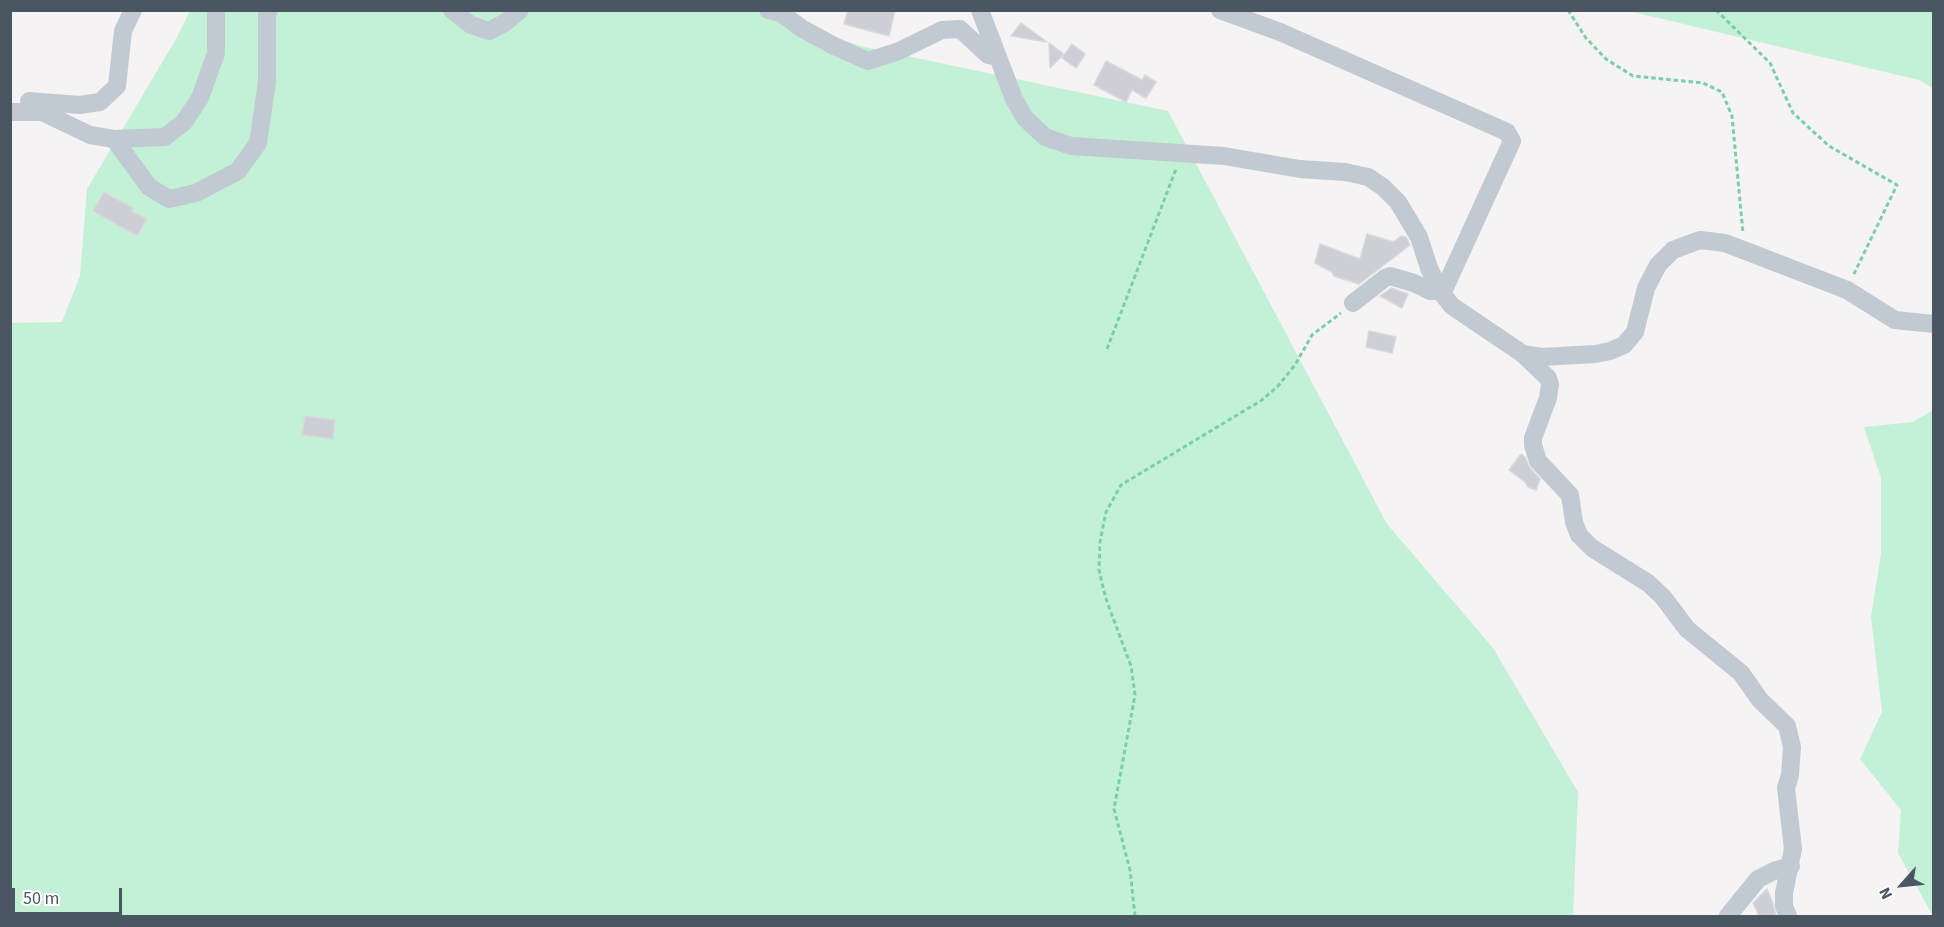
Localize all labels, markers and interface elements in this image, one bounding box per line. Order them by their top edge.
north arrow [1872,855,1932,915]
scale bar [15,876,124,914]
text: N [1874,883,1898,903]
text: 50 m [23,886,59,911]

